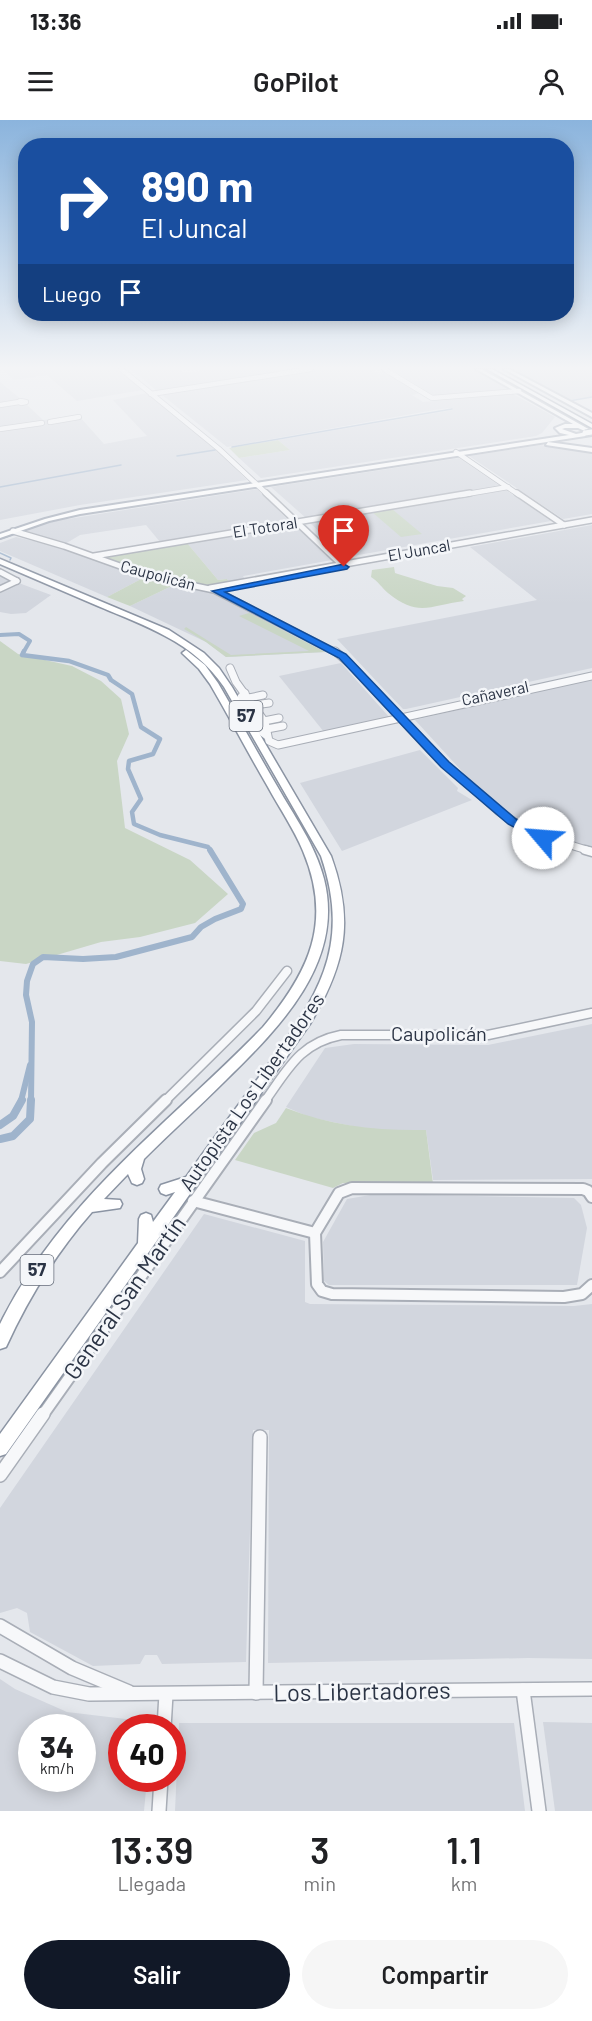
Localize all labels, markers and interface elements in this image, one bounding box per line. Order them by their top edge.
text: 13:36 [30,8,81,34]
icon: menu [24,65,57,98]
text: GoPilot [253,65,339,97]
icon: person [535,65,568,98]
text: 890 m [141,160,253,210]
icon: right [42,162,120,240]
text: El Juncal [141,211,247,243]
icon: arrive [114,276,147,309]
text: Luego [42,280,102,306]
pin [318,505,369,567]
street label: El Totoral [231,512,299,541]
icon: arrive [327,514,360,547]
street label: El Juncal [386,535,452,564]
street label: Caupolicán [119,555,198,594]
street label: Cañaveral [460,676,530,709]
road number: 57 [230,701,262,731]
position arrow [511,806,575,870]
street label: Autopista Los Libertadores [174,988,329,1195]
street label: Caupolicán [391,1021,487,1045]
street label: General San Martín [56,1210,191,1385]
road number: 57 [20,1255,54,1285]
street label: Los Libertadores [273,1674,451,1707]
speed limit sign: 40 [108,1714,186,1792]
text: 34 [40,1728,74,1764]
text: km/h [40,1759,74,1777]
text: 13:39 [110,1828,193,1871]
text: 3 [310,1828,329,1871]
text: 1.1 [446,1828,482,1871]
text: Llegada [117,1871,186,1895]
text: min [304,1871,336,1895]
text: km [451,1871,477,1895]
button: Salir [24,1940,290,2009]
button: Compartir [302,1940,568,2009]

